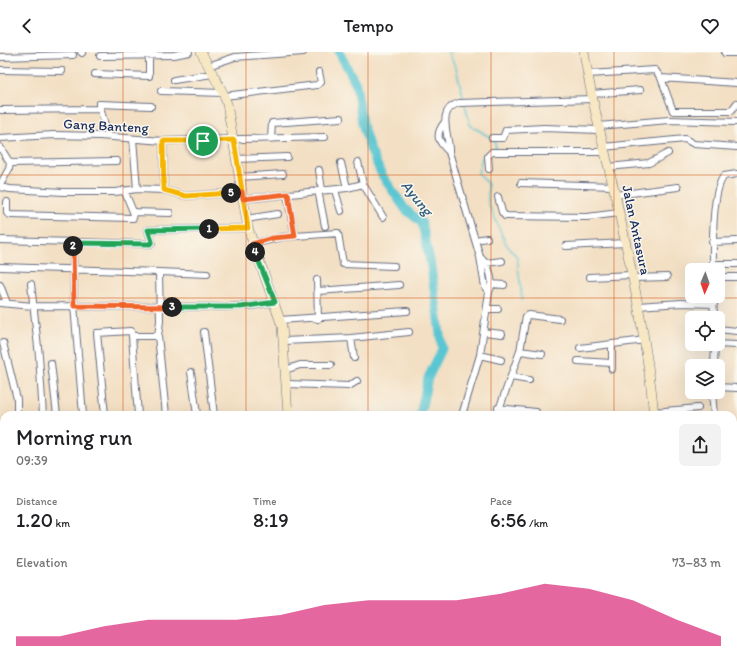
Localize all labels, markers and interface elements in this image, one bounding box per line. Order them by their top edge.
icon: back [16,15,38,37]
text: Tempo [343,15,394,37]
icon: heart [699,15,721,37]
street label: Gang Banteng [63,115,150,137]
pin [186,124,220,158]
icon: arrive [192,130,214,152]
water label: Ayung [397,177,438,221]
pin: 5 [221,183,241,203]
street label: Jalan Antasura [618,184,654,276]
text: 5 [228,186,234,199]
pin: 1 [199,219,219,239]
text: 1 [206,222,212,235]
pin: 2 [63,236,83,256]
text: 2 [70,239,76,252]
pin: 4 [245,242,265,262]
text: 4 [252,245,258,258]
north arrow [685,263,725,303]
map controls [685,263,725,399]
pin: 3 [162,297,182,317]
text: 3 [169,300,175,313]
button: locate [685,311,725,351]
button: layers [685,359,725,399]
text: Morning run [16,424,132,451]
button: share [679,424,721,466]
text: 09:39 [16,453,48,468]
text: Distance [16,495,57,508]
text: Time [253,495,276,508]
text: Pace [490,495,512,508]
text: 1.20 [16,508,53,532]
text: 8:19 [253,508,289,532]
text: 6:56 [490,508,527,532]
text: km [53,517,70,530]
text: /km [527,517,548,530]
text: Elevation [16,555,68,570]
text: 73–83 m [672,555,721,570]

